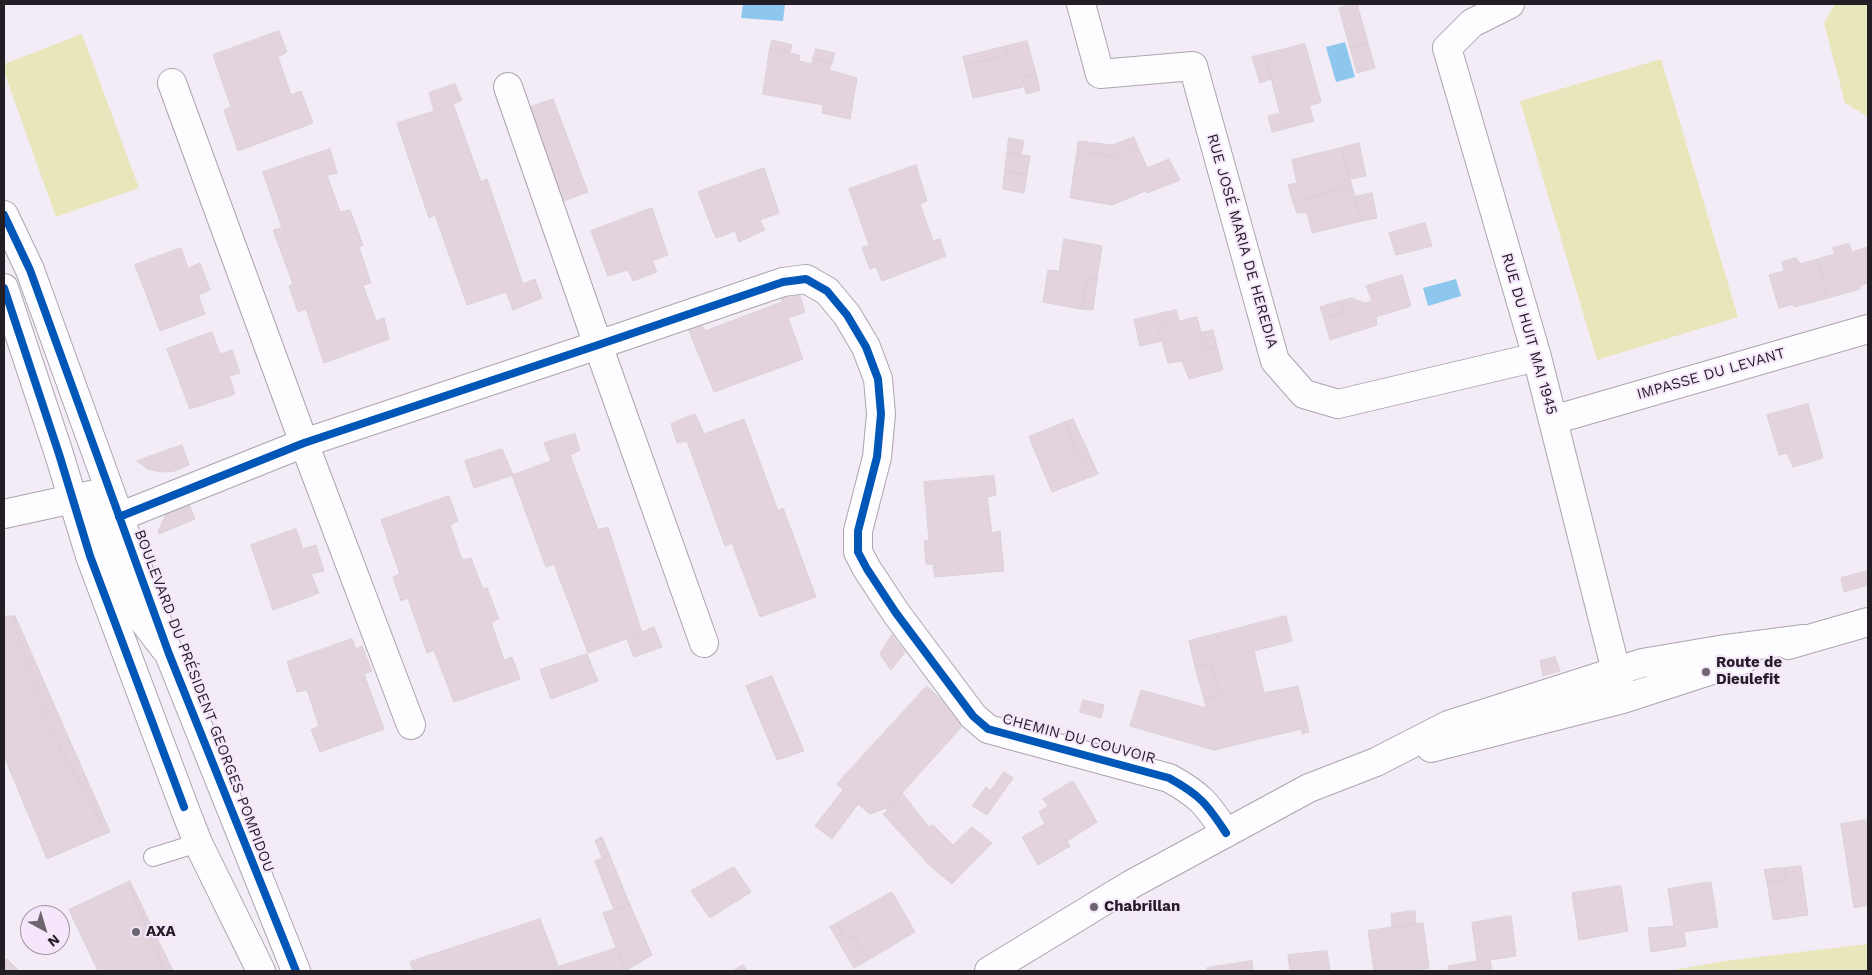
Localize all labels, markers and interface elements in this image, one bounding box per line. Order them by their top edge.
street label: RUE JOSÉ MARIA DE HEREDIA [1203,132,1281,350]
street label: RUE DU HUIT MAI 1945 [1497,251,1561,417]
street label: IMPASSE DU LEVANT [1635,344,1787,404]
street label: BOULEVARD DU PRÉSIDENT GEORGES POMPIDOU [130,527,278,875]
place label: Route de Dieulefit [1716,654,1782,689]
marker: Route de Dieulefit [1700,666,1712,678]
street label: CHEMIN DU COUVOIR [1000,710,1158,768]
place label: Chabrillan [1104,898,1180,916]
marker: Chabrillan [1088,901,1100,913]
north arrow [20,905,70,955]
place label: AXA [146,923,176,941]
marker: AXA [130,926,142,938]
text: N [45,931,63,950]

